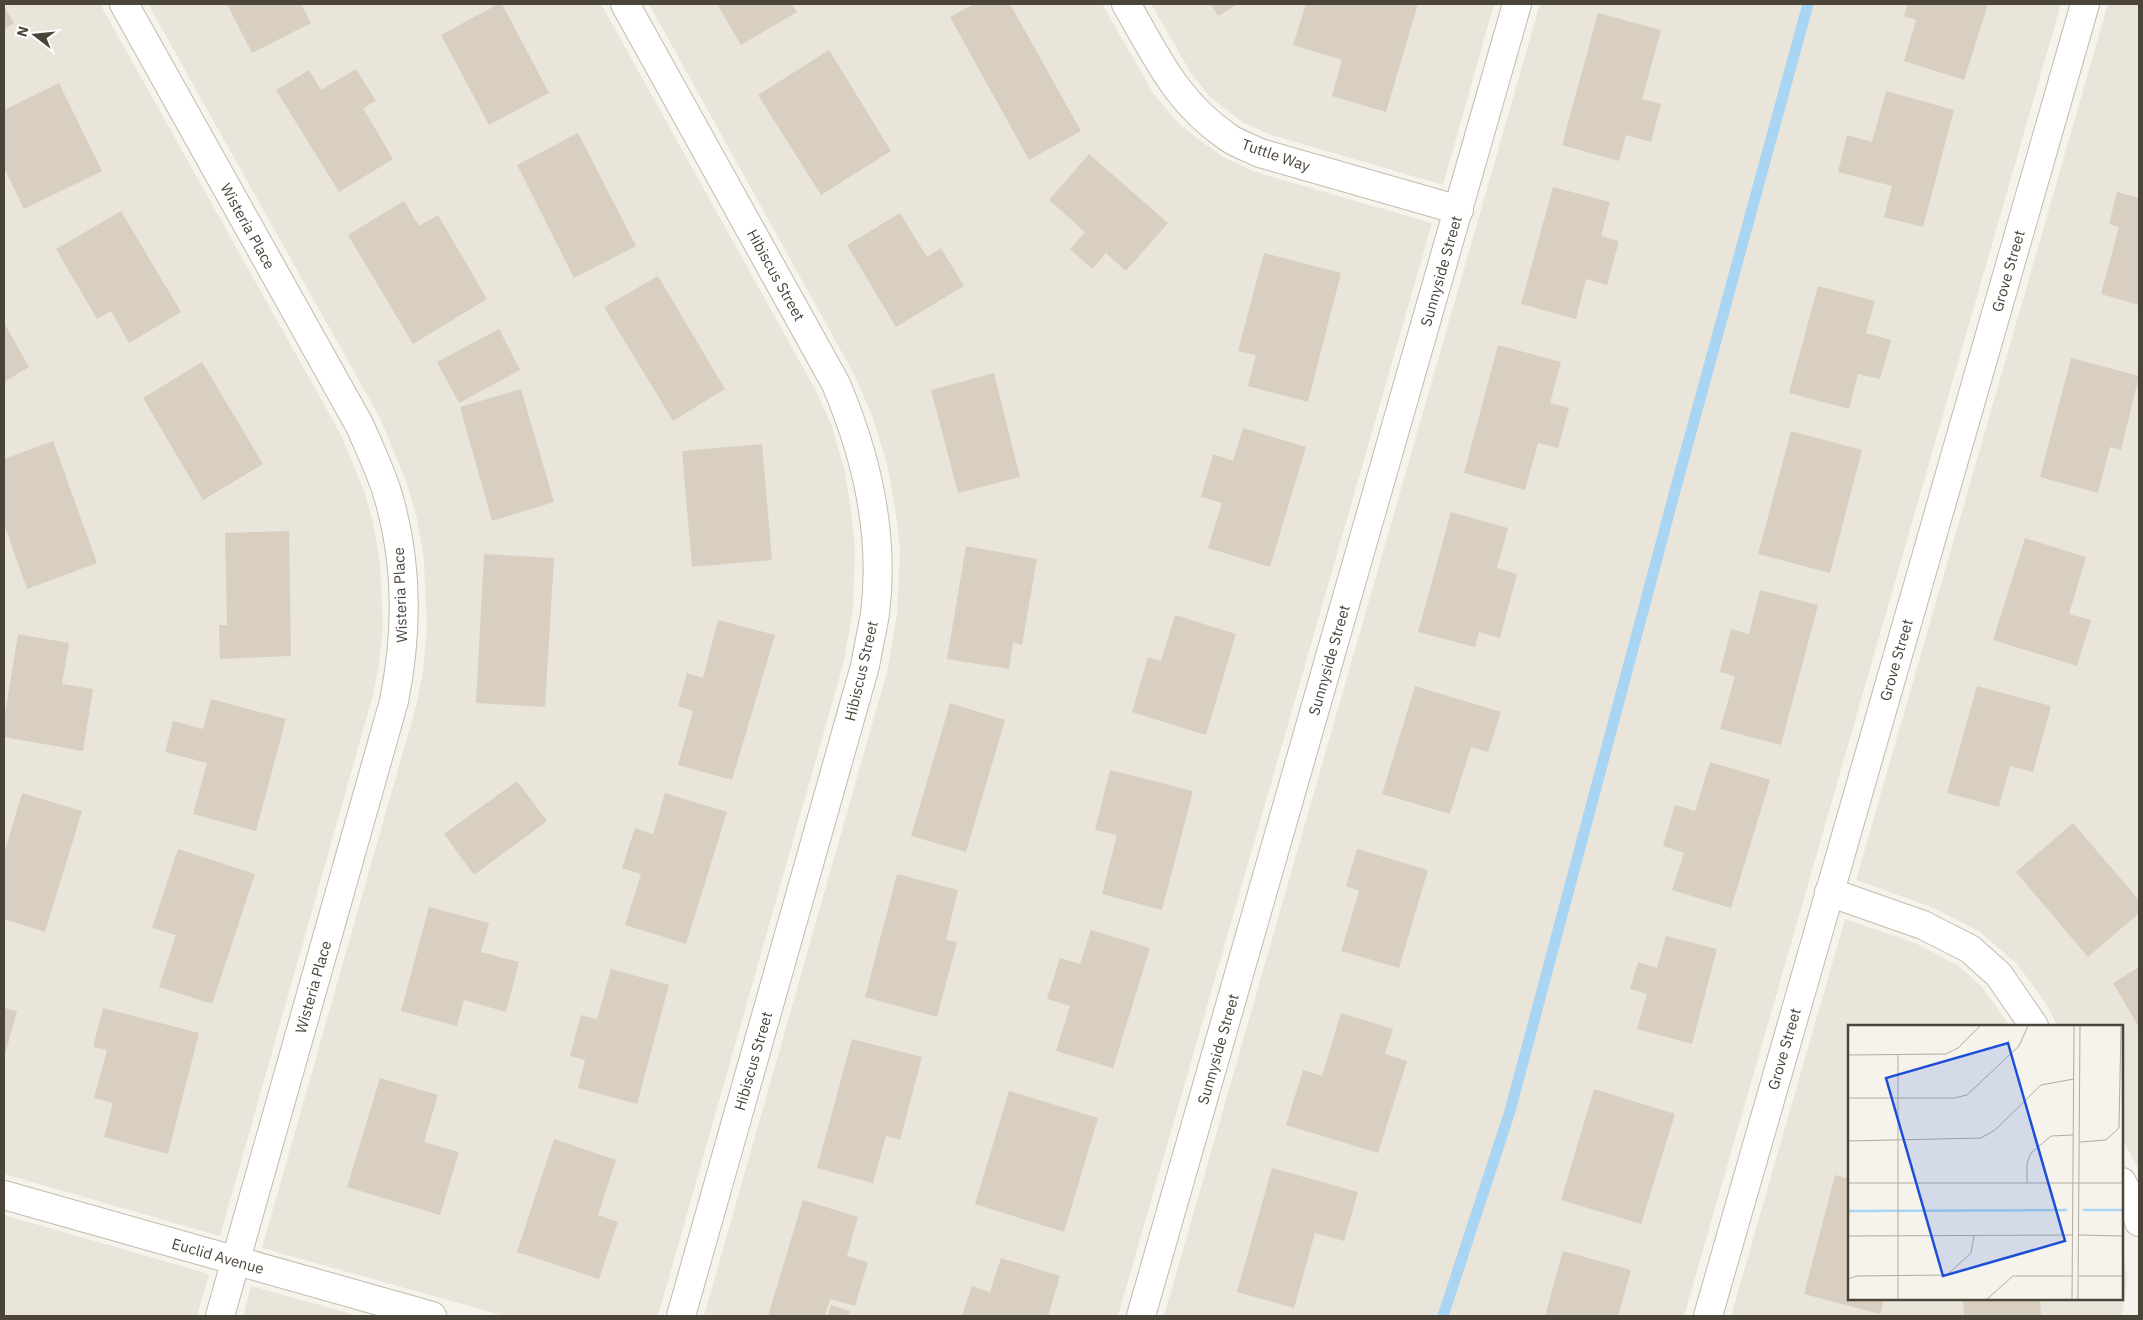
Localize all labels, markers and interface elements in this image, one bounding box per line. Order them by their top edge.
north arrow [10,10,60,60]
text: N [12,24,33,39]
street label: Tuttle Way [1239,134,1313,176]
street label: Wisteria Place [217,180,279,272]
street label: Sunnyside Street [1416,213,1466,329]
street label: Hibiscus Street [743,226,809,324]
street label: Grove Street [1987,228,2029,314]
street label: Wisteria Place [389,547,411,643]
street label: Sunnyside Street [1304,602,1354,718]
street label: Grove Street [1875,617,1917,703]
street label: Hibiscus Street [840,619,882,723]
street label: Wisteria Place [291,939,335,1035]
street label: Sunnyside Street [1193,991,1243,1107]
street label: Grove Street [1763,1006,1805,1092]
street label: Hibiscus Street [730,1009,776,1113]
inset map [1848,1025,2123,1300]
street label: Euclid Avenue [170,1234,266,1278]

